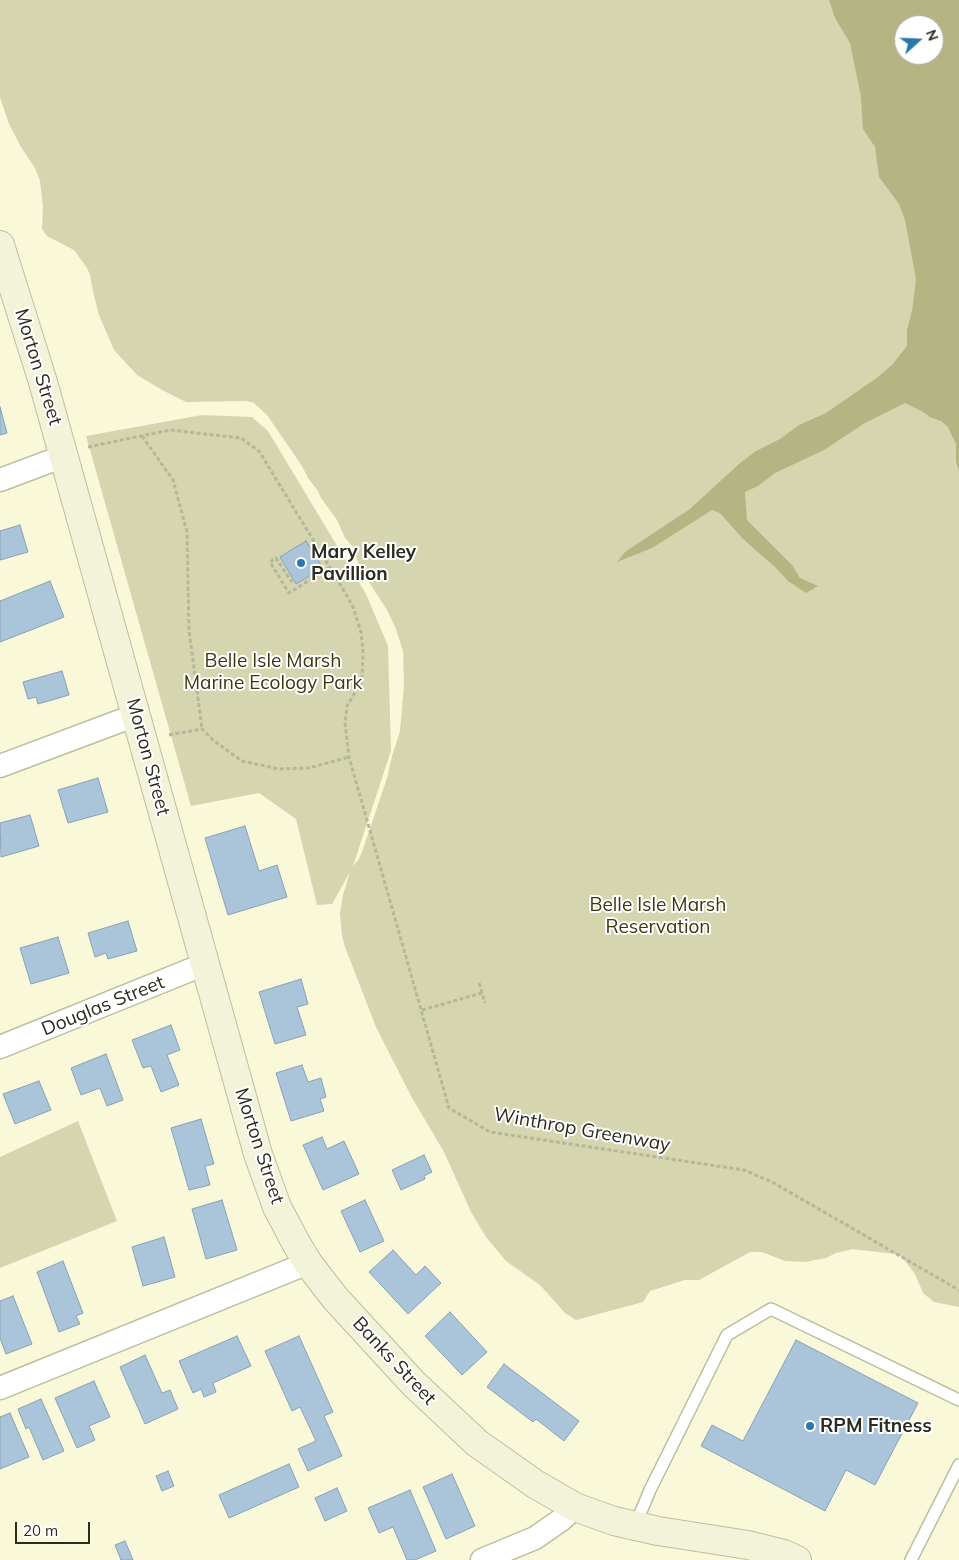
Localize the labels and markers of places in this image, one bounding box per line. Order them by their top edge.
place label: Mary Kelley Pavillion [311,541,416,585]
marker: Mary Kelley Pavillion [295,557,307,569]
place label: RPM Fitness [820,1415,932,1437]
marker: RPM Fitness [804,1420,816,1432]

